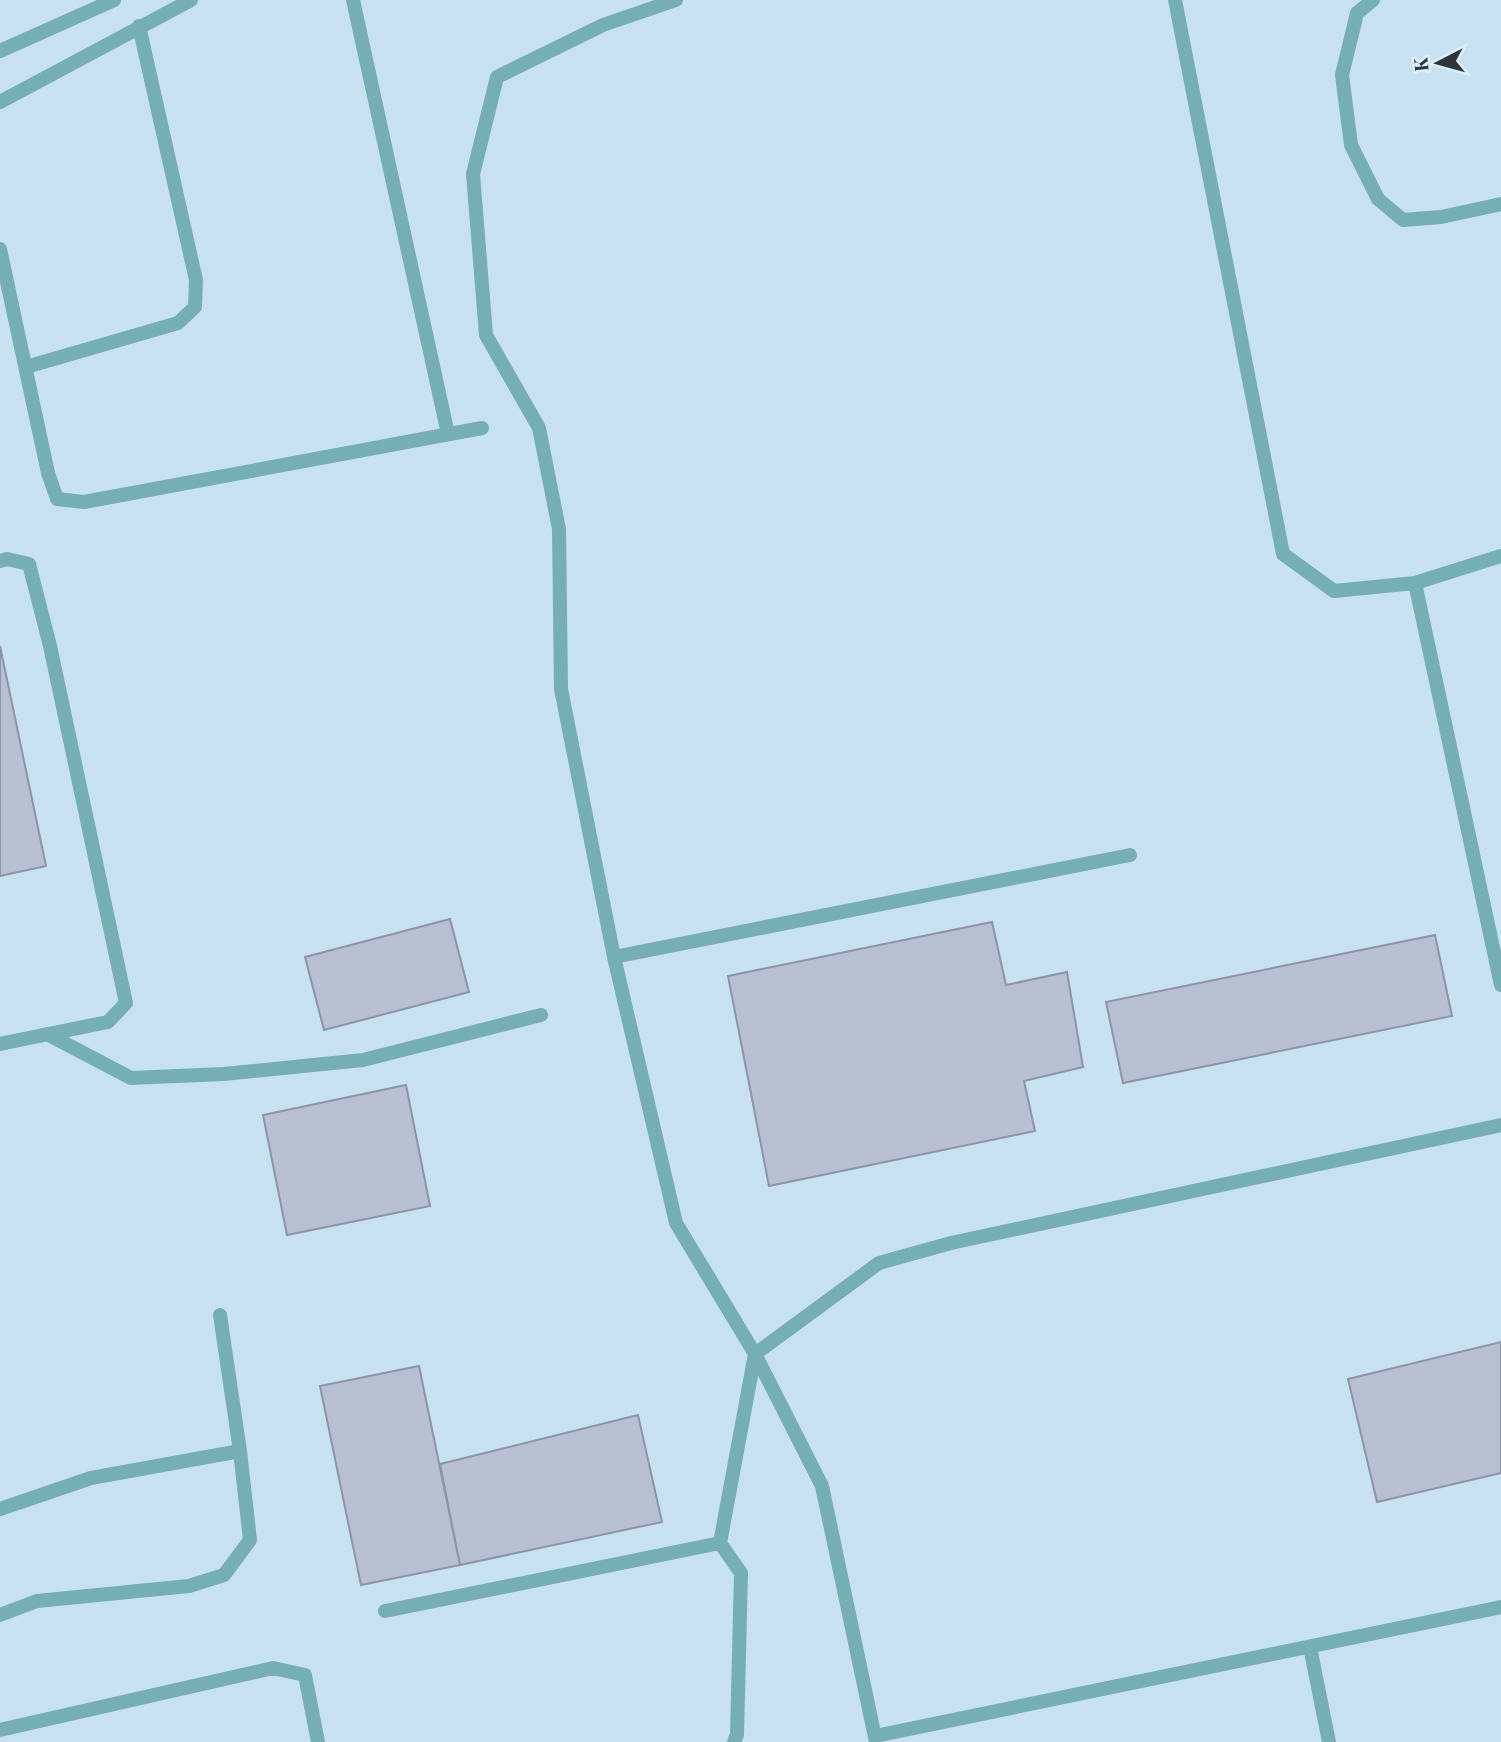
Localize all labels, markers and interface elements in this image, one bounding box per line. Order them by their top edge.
north arrow [1403,28,1473,98]
text: K [1406,56,1434,73]

